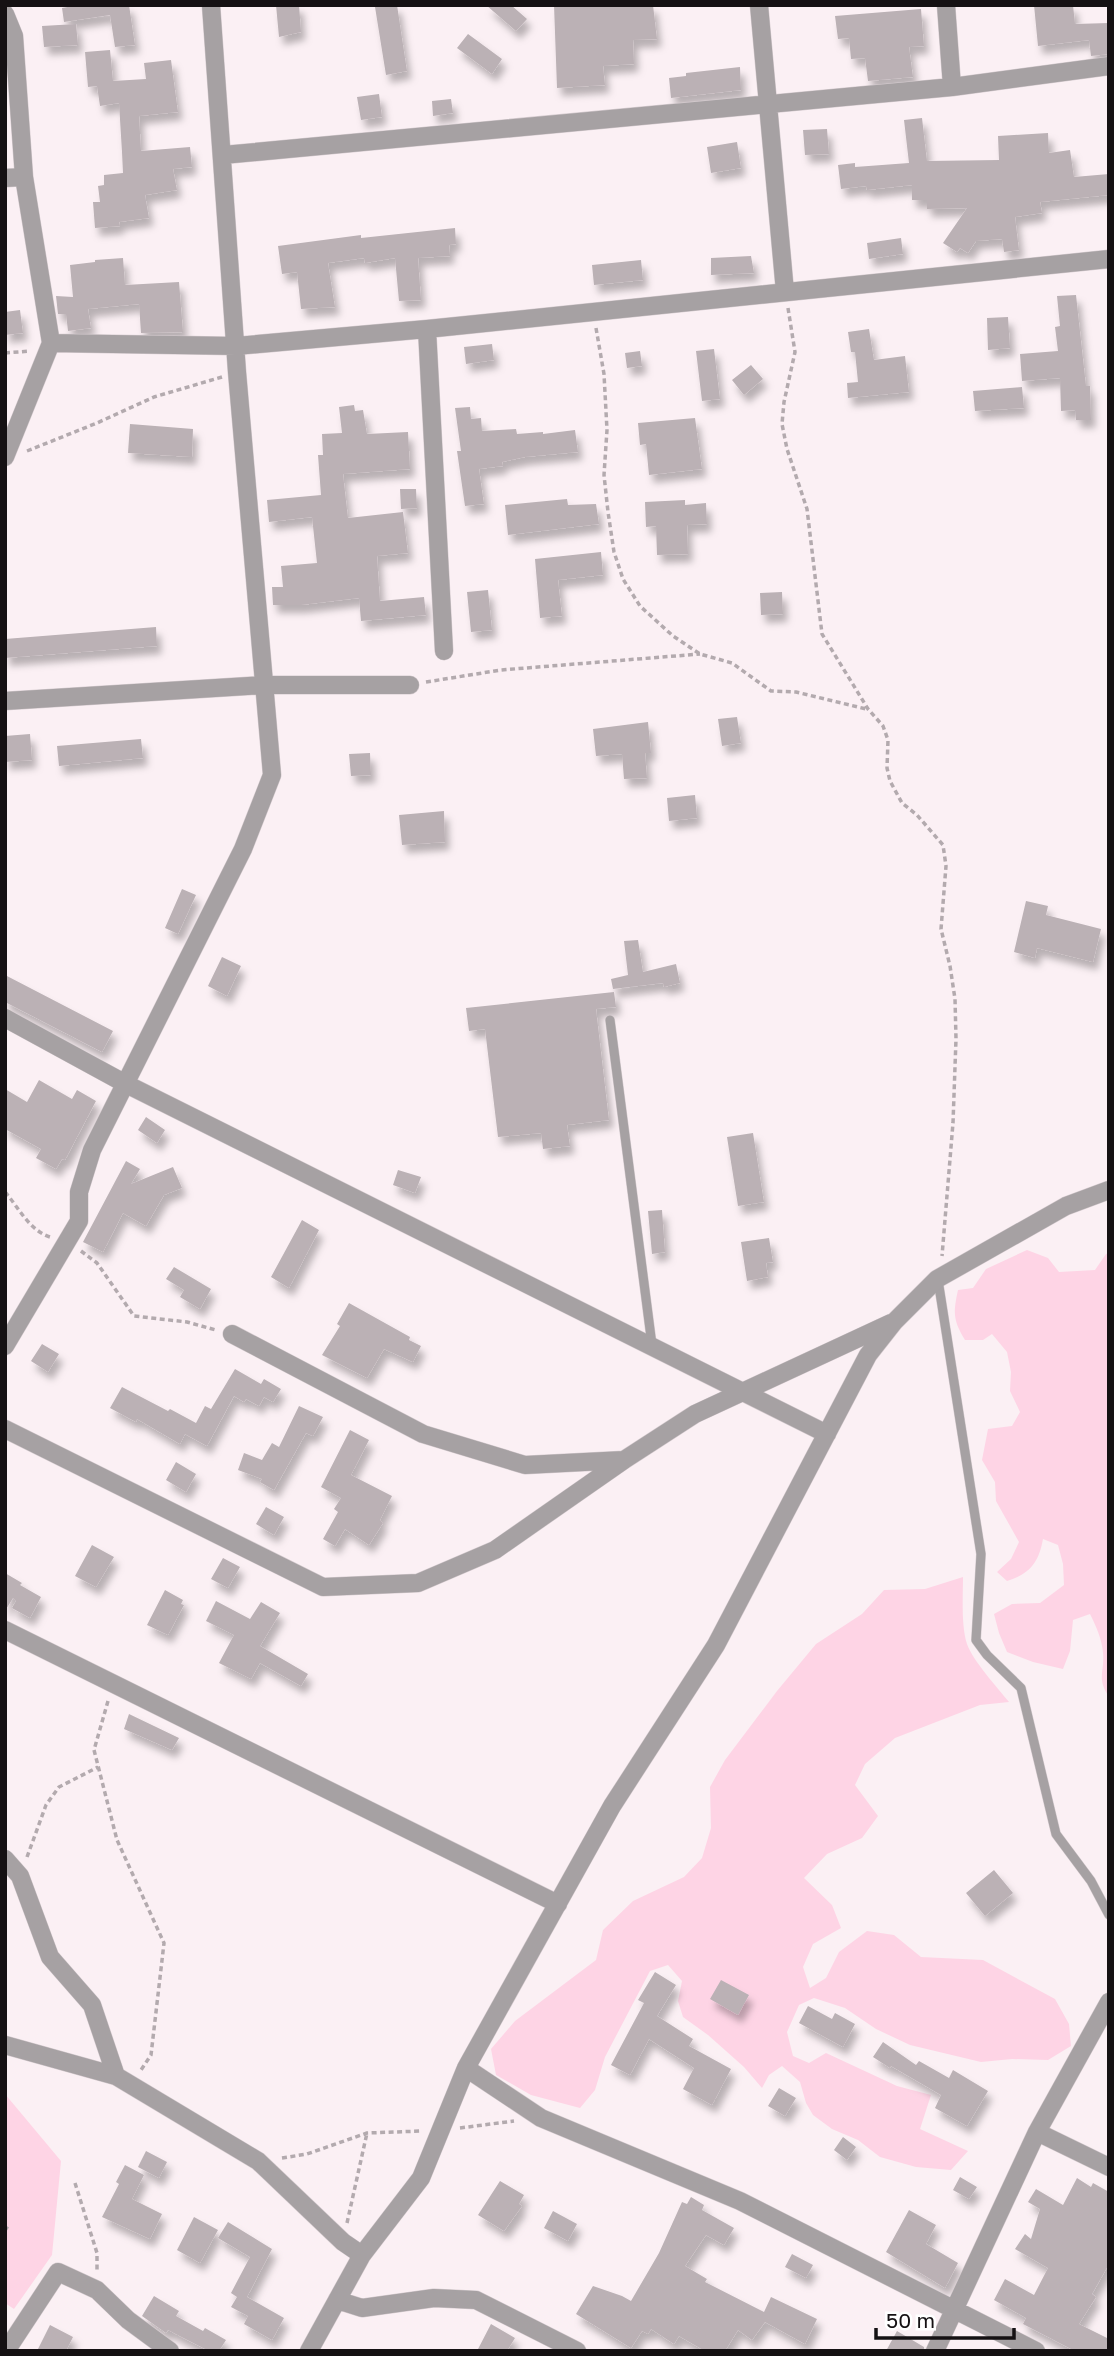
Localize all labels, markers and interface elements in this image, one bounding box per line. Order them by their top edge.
scale bar [876,2296,1014,2340]
text: 50 m [886,2307,935,2333]

